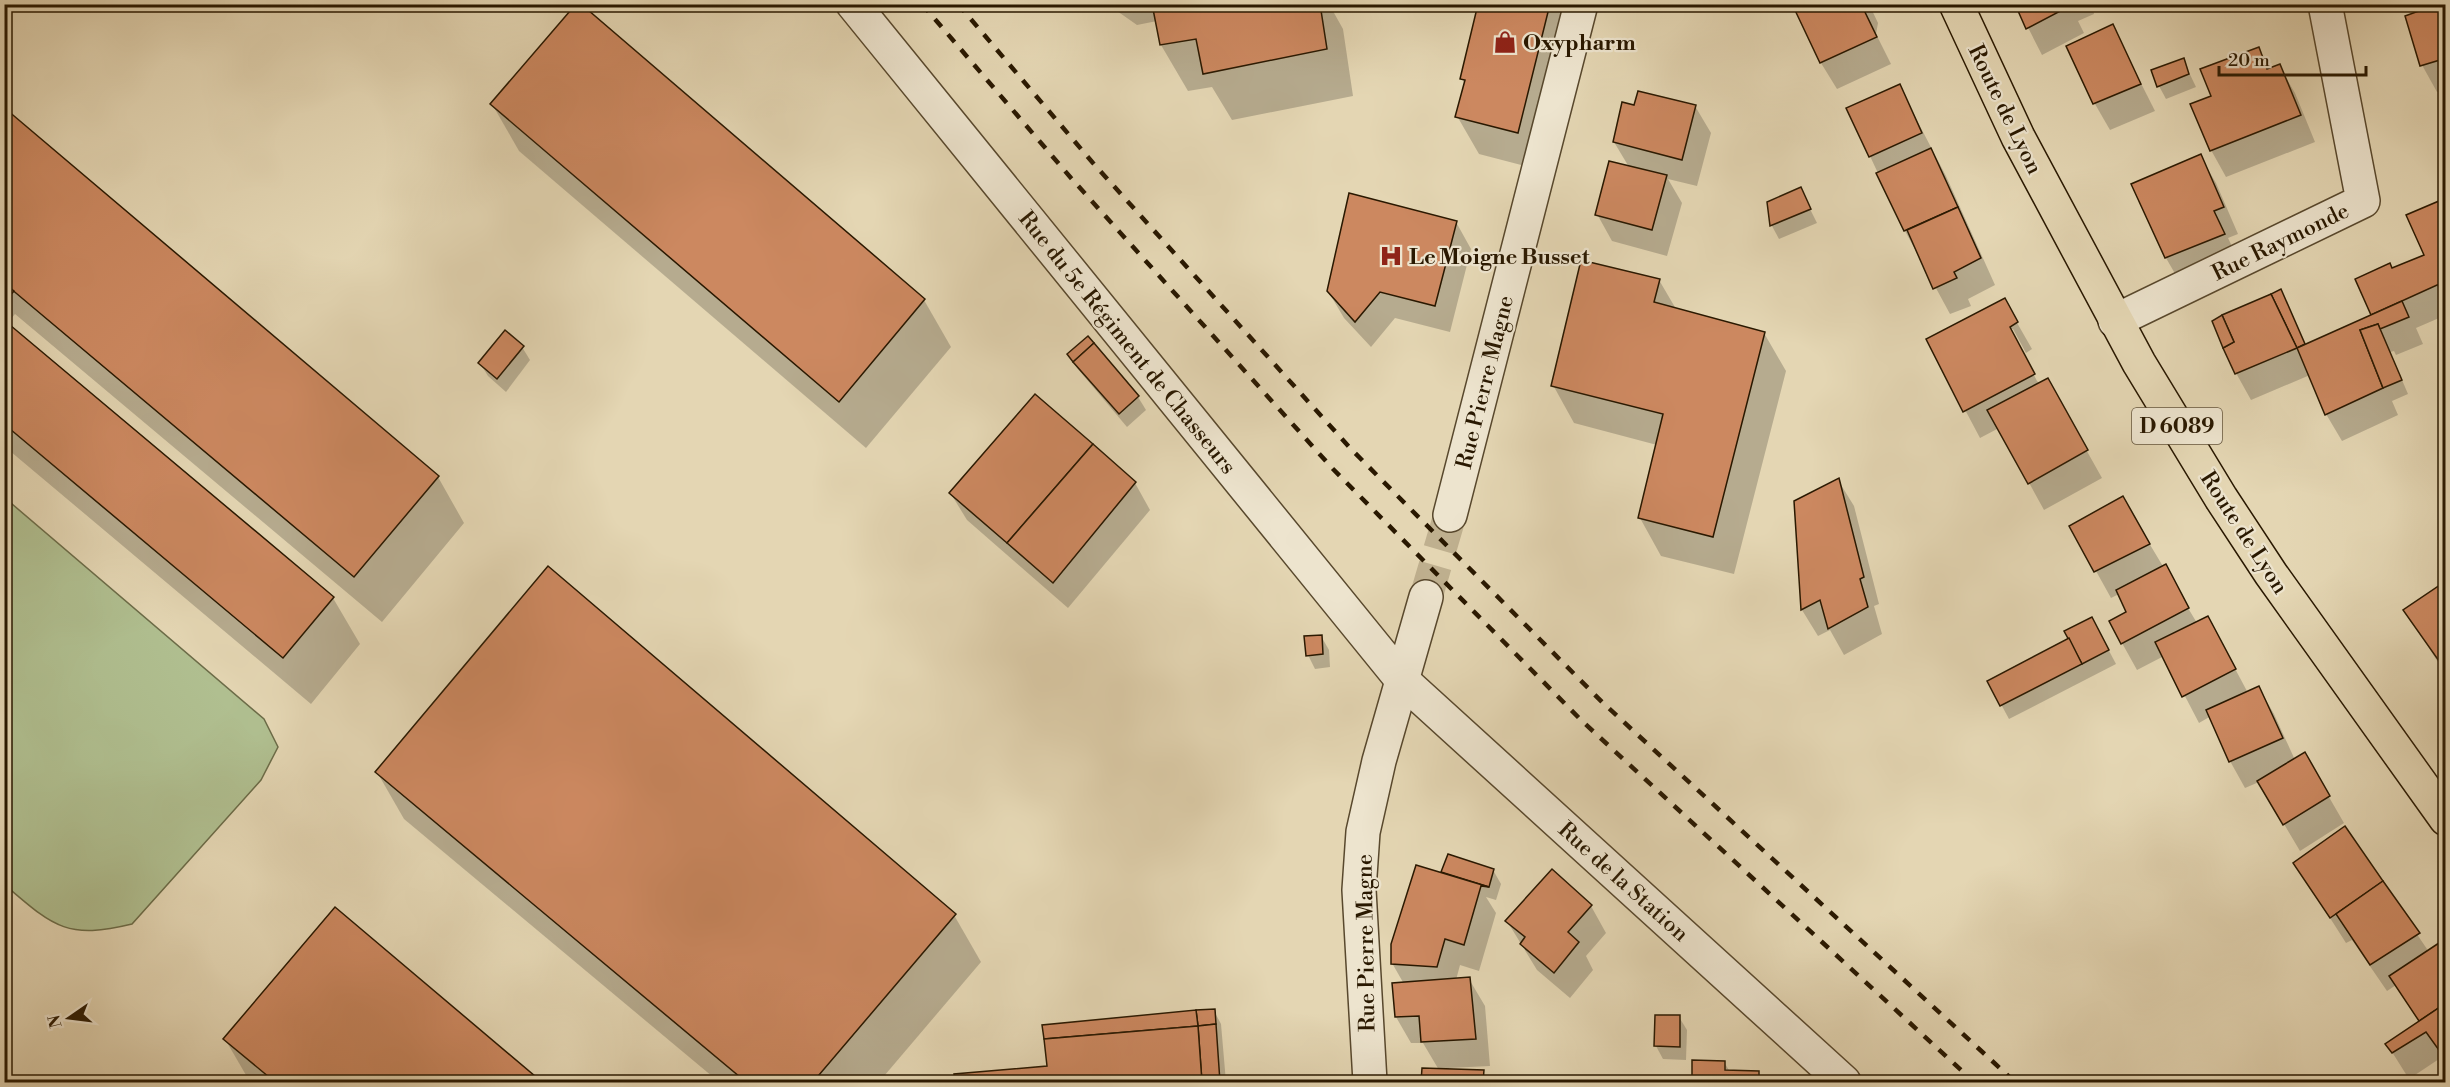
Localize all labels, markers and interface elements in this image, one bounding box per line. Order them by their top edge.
shop icon: Oxypharm [1492,29,1518,55]
place label: Oxypharm [1523,30,1636,57]
scale bar [2219,39,2366,77]
street label: Route de Lyon [1962,40,2048,179]
text: 20 m [2228,49,2270,72]
street label: Rue Raymonde [2208,198,2354,287]
street label: Rue du 5e Régiment de Chasseurs [1012,206,1241,480]
hospital icon: Le Moigne Busset [1378,243,1404,269]
place label: Le Moigne Busset [1409,244,1590,271]
street label: Rue Pierre Magne [1451,293,1520,472]
road number: D 6089 [2132,408,2222,444]
street label: Route de Lyon [2194,466,2293,599]
street label: Rue de la Station [1552,817,1694,948]
street label: Rue Pierre Magne [1351,854,1382,1032]
north arrow [39,988,99,1048]
text: N [44,1012,67,1030]

